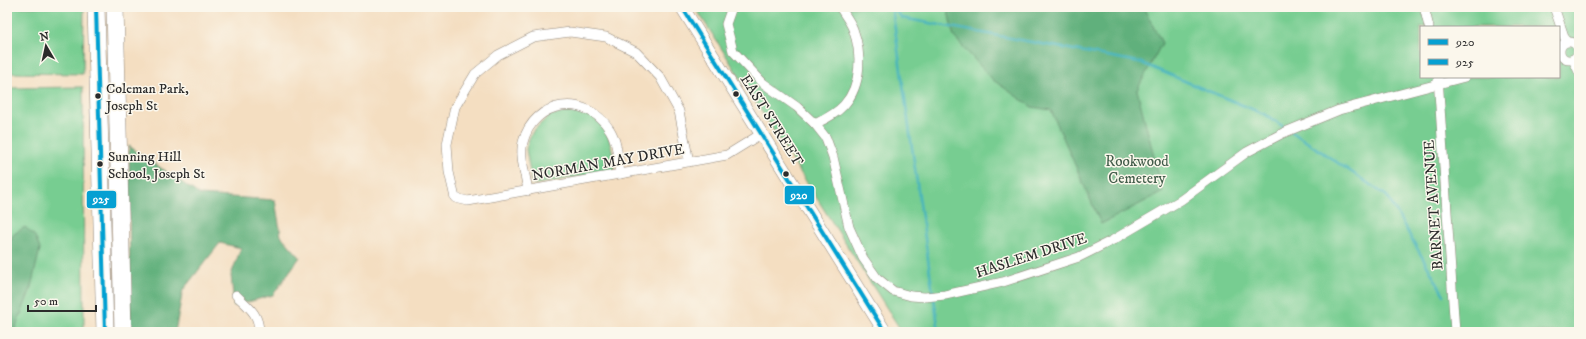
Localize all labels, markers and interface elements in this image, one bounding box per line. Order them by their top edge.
north arrow [26,26,66,66]
legend [1420,26,1560,78]
text: N [39,29,50,45]
text: 920 [1455,35,1474,50]
text: 925 [1455,55,1474,70]
street label: EAST STREET [736,71,808,170]
place label: Coleman Park, Joseph St [104,80,189,115]
unlabelled marker [731,89,741,99]
marker: Coleman Park, Joseph St [93,91,103,101]
street label: BARNET AVENUE [1419,139,1448,271]
street label: NORMAN MAY DRIVE [530,140,686,185]
place label: Sunning Hill School, Joseph St [108,148,206,183]
park label: Rookwood Cemetery [1105,152,1169,188]
marker: Sunning Hill School, Joseph St [95,159,105,169]
unlabelled marker [781,169,791,179]
line badge: 920 [784,185,815,205]
text: 920 [790,189,807,203]
line badge: 925 [86,190,117,209]
text: 925 [92,193,110,207]
street label: HASLEM DRIVE [973,228,1089,282]
scale bar [28,287,96,313]
text: 50 m [34,294,58,309]

